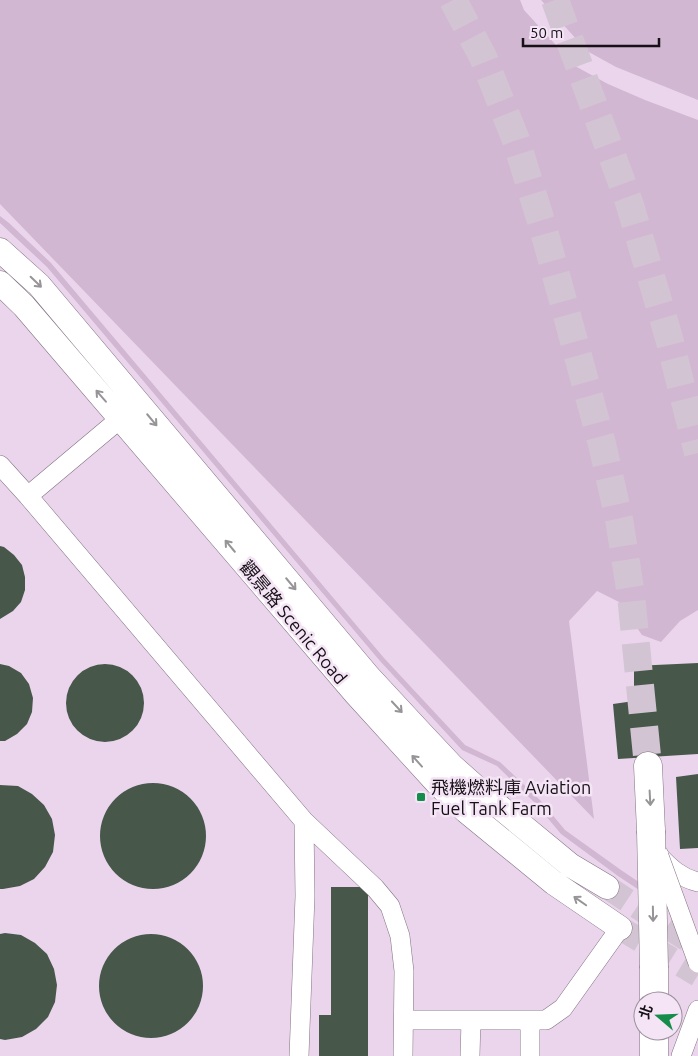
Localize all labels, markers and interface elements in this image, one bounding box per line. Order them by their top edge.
scale bar [523,15,659,47]
text: 50 m [530,24,563,41]
one-way arrow [30,276,42,288]
one-way arrow [96,389,107,402]
one-way arrow [147,413,158,426]
one-way arrow [224,540,235,553]
street label: 觀景路 Scenic Road [237,556,351,688]
one-way arrow [285,577,296,590]
one-way arrow [391,701,403,714]
one-way arrow [411,754,423,767]
place label: 飛機燃料庫 Aviation Fuel Tank Farm [431,777,591,818]
one-way arrow [645,790,654,806]
marker: 飛機燃料庫 Aviation Fuel Tank Farm [415,791,427,803]
one-way arrow [573,896,587,906]
one-way arrow [649,906,658,922]
north arrow [633,991,683,1041]
text: 北 [636,1003,656,1021]

